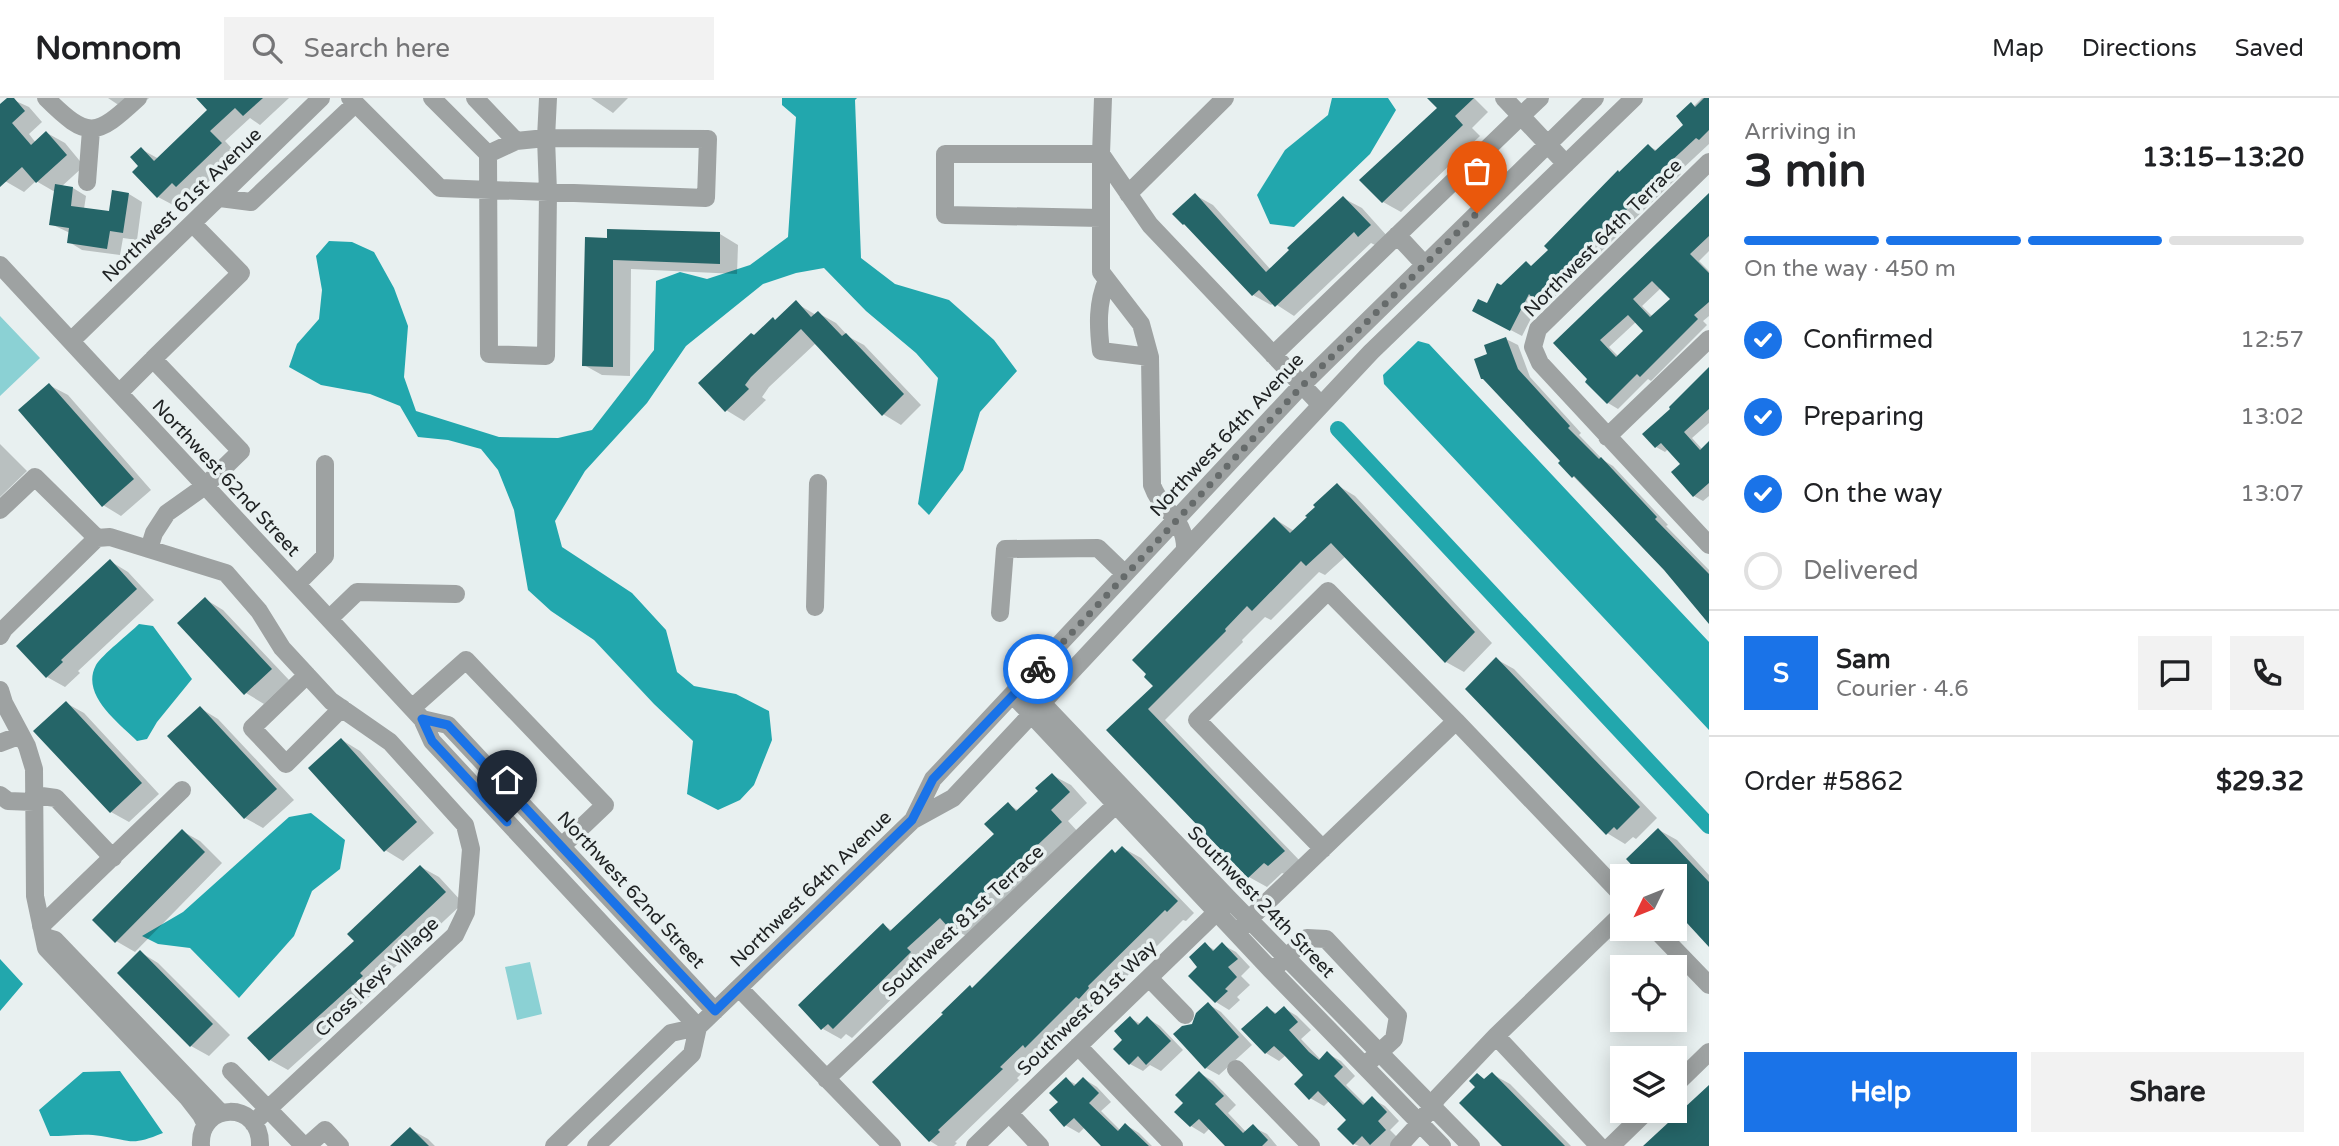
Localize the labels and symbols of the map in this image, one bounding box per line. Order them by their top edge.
street label: Northwest 61st Avenue [98,123,266,287]
pin [1447,141,1507,213]
street label: Northwest 64th Terrace [1520,155,1686,321]
street label: Northwest 64th Avenue [1146,349,1308,521]
street label: Northwest 62nd Street [148,395,304,561]
courier [1003,634,1073,704]
pin [477,750,537,822]
street label: Northwest 64th Avenue [726,806,896,972]
street label: Northwest 62nd Street [553,807,709,973]
street label: Southwest 24th Street [1183,822,1339,982]
street label: Southwest 81st Terrace [878,840,1048,1002]
north arrow [1610,864,1687,942]
street label: Cross Keys Village [311,912,443,1042]
street label: Southwest 81st Way [1013,936,1161,1080]

